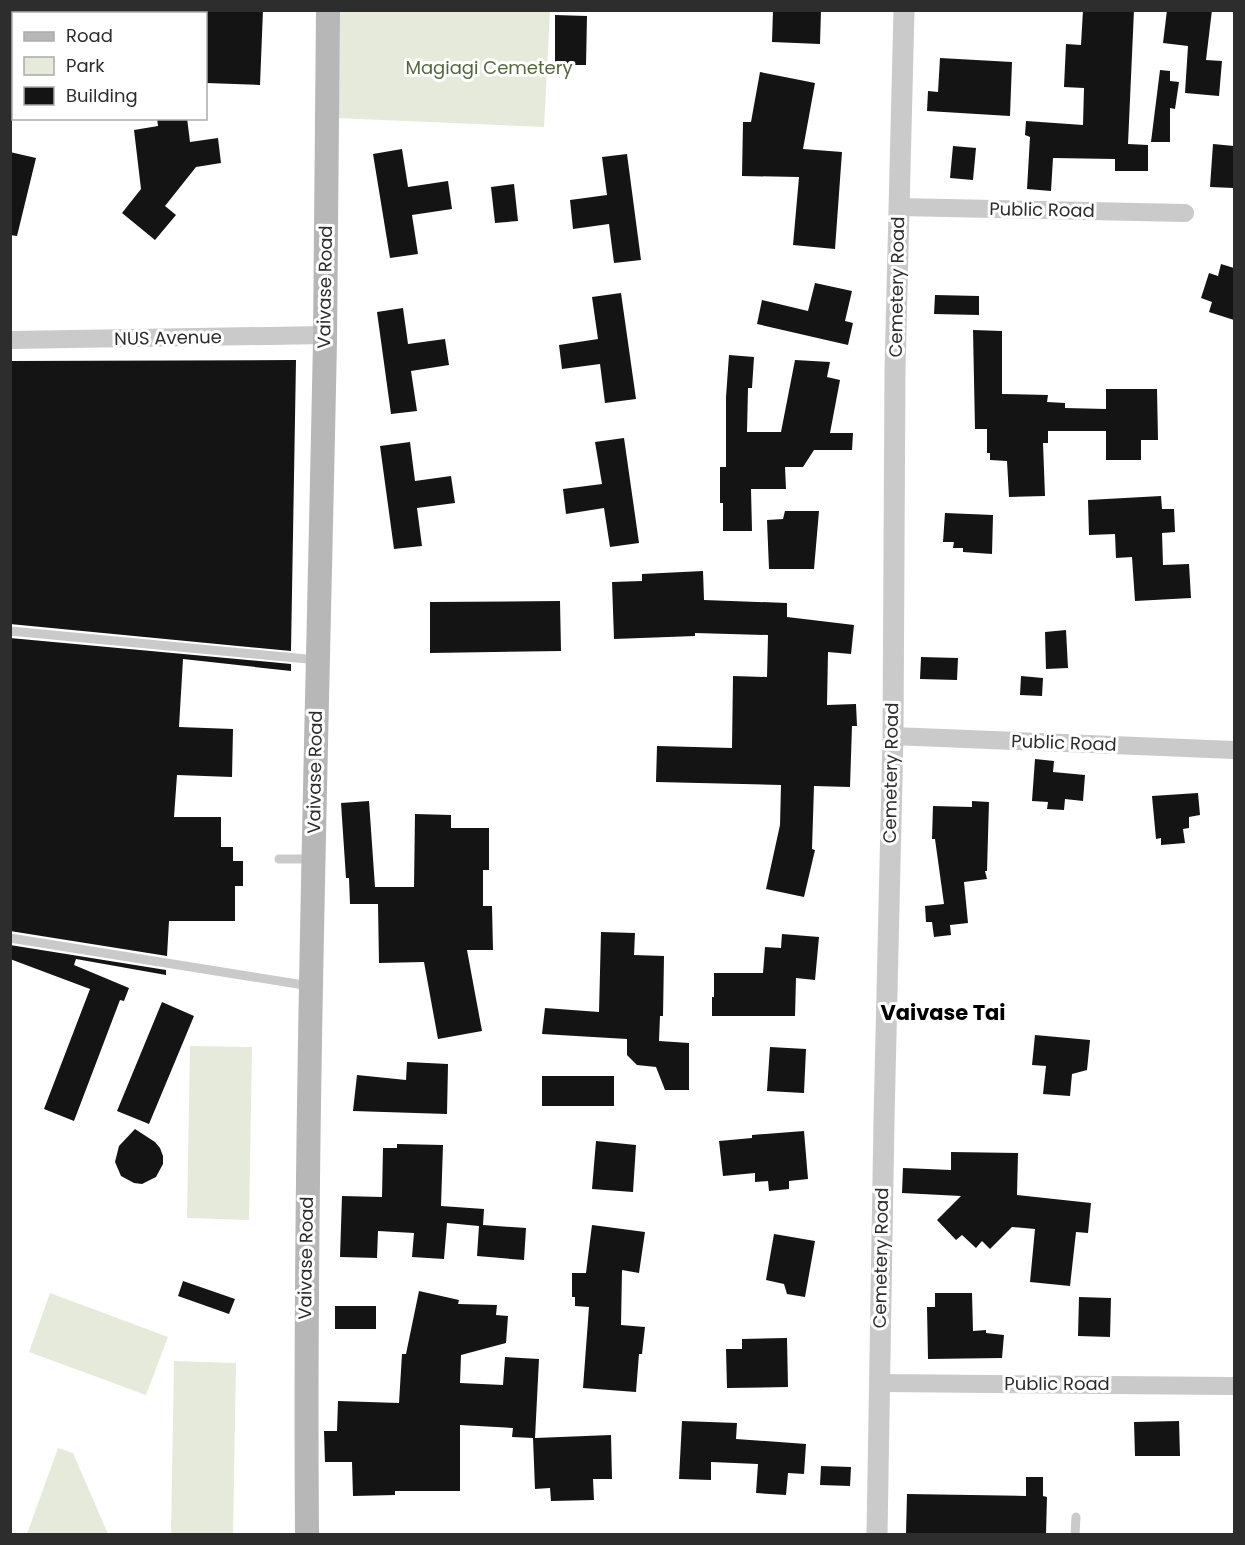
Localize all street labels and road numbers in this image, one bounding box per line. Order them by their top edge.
street label: Public Road [989,196,1095,223]
street label: Cemetery Road [883,216,910,358]
street label: Vaivase Road [311,225,338,349]
street label: NUS Avenue [114,324,222,351]
street label: Cemetery Road [877,702,904,844]
street label: Vaivase Road [301,710,328,834]
street label: Public Road [1011,728,1117,757]
street label: Cemetery Road [867,1187,894,1329]
street label: Vaivase Road [292,1196,319,1320]
street label: Public Road [1004,1371,1110,1396]

